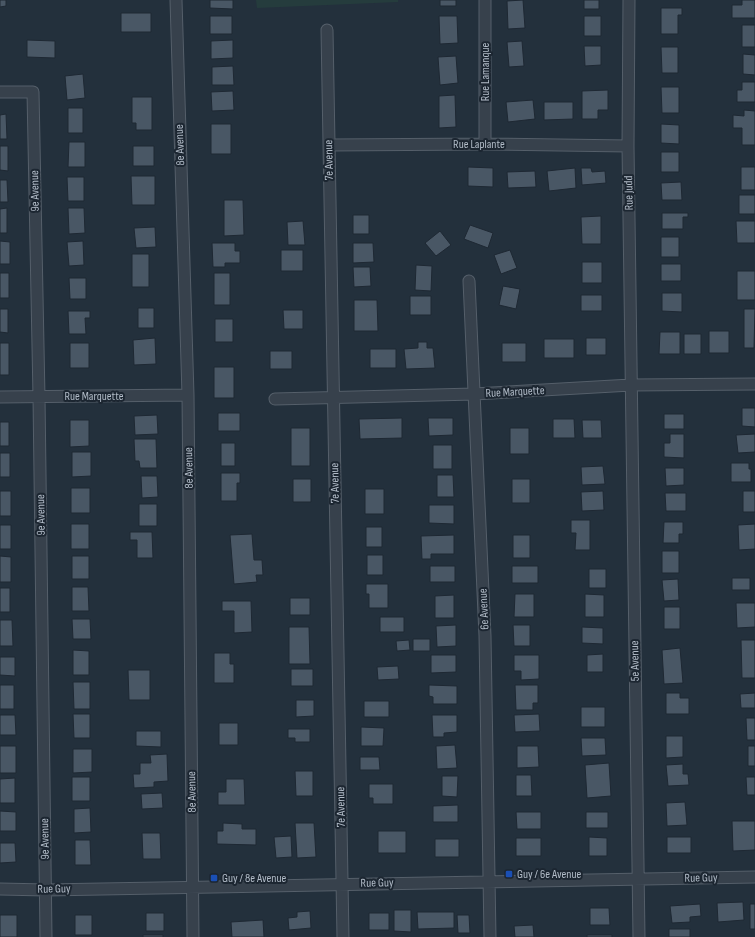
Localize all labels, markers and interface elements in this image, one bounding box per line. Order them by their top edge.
street label: Rue Lamanque [478,43,493,101]
street label: 8e Avenue [172,124,188,166]
street label: Rue Laplante [453,137,505,152]
street label: 7e Avenue [321,139,337,180]
street label: 9e Avenue [27,170,43,212]
street label: Rue Judd [621,175,637,211]
street label: Rue Marquette [485,383,545,401]
street label: Rue Marquette [64,389,124,404]
street label: 8e Avenue [181,447,197,489]
street label: 7e Avenue [327,462,343,503]
street label: 9e Avenue [33,494,49,536]
street label: 6e Avenue [475,588,493,630]
street label: 5e Avenue [627,640,643,682]
street label: 8e Avenue [184,771,200,813]
street label: 7e Avenue [333,786,349,827]
street label: 9e Avenue [37,818,53,860]
place label: Guy / 6e Avenue [517,867,581,882]
marker: Guy / 6e Avenue [504,869,514,879]
street label: Rue Guy [684,870,718,886]
place label: Guy / 8e Avenue [222,871,286,886]
marker: Guy / 8e Avenue [209,873,219,883]
street label: Rue Guy [360,875,394,891]
street label: Rue Guy [37,881,71,897]

